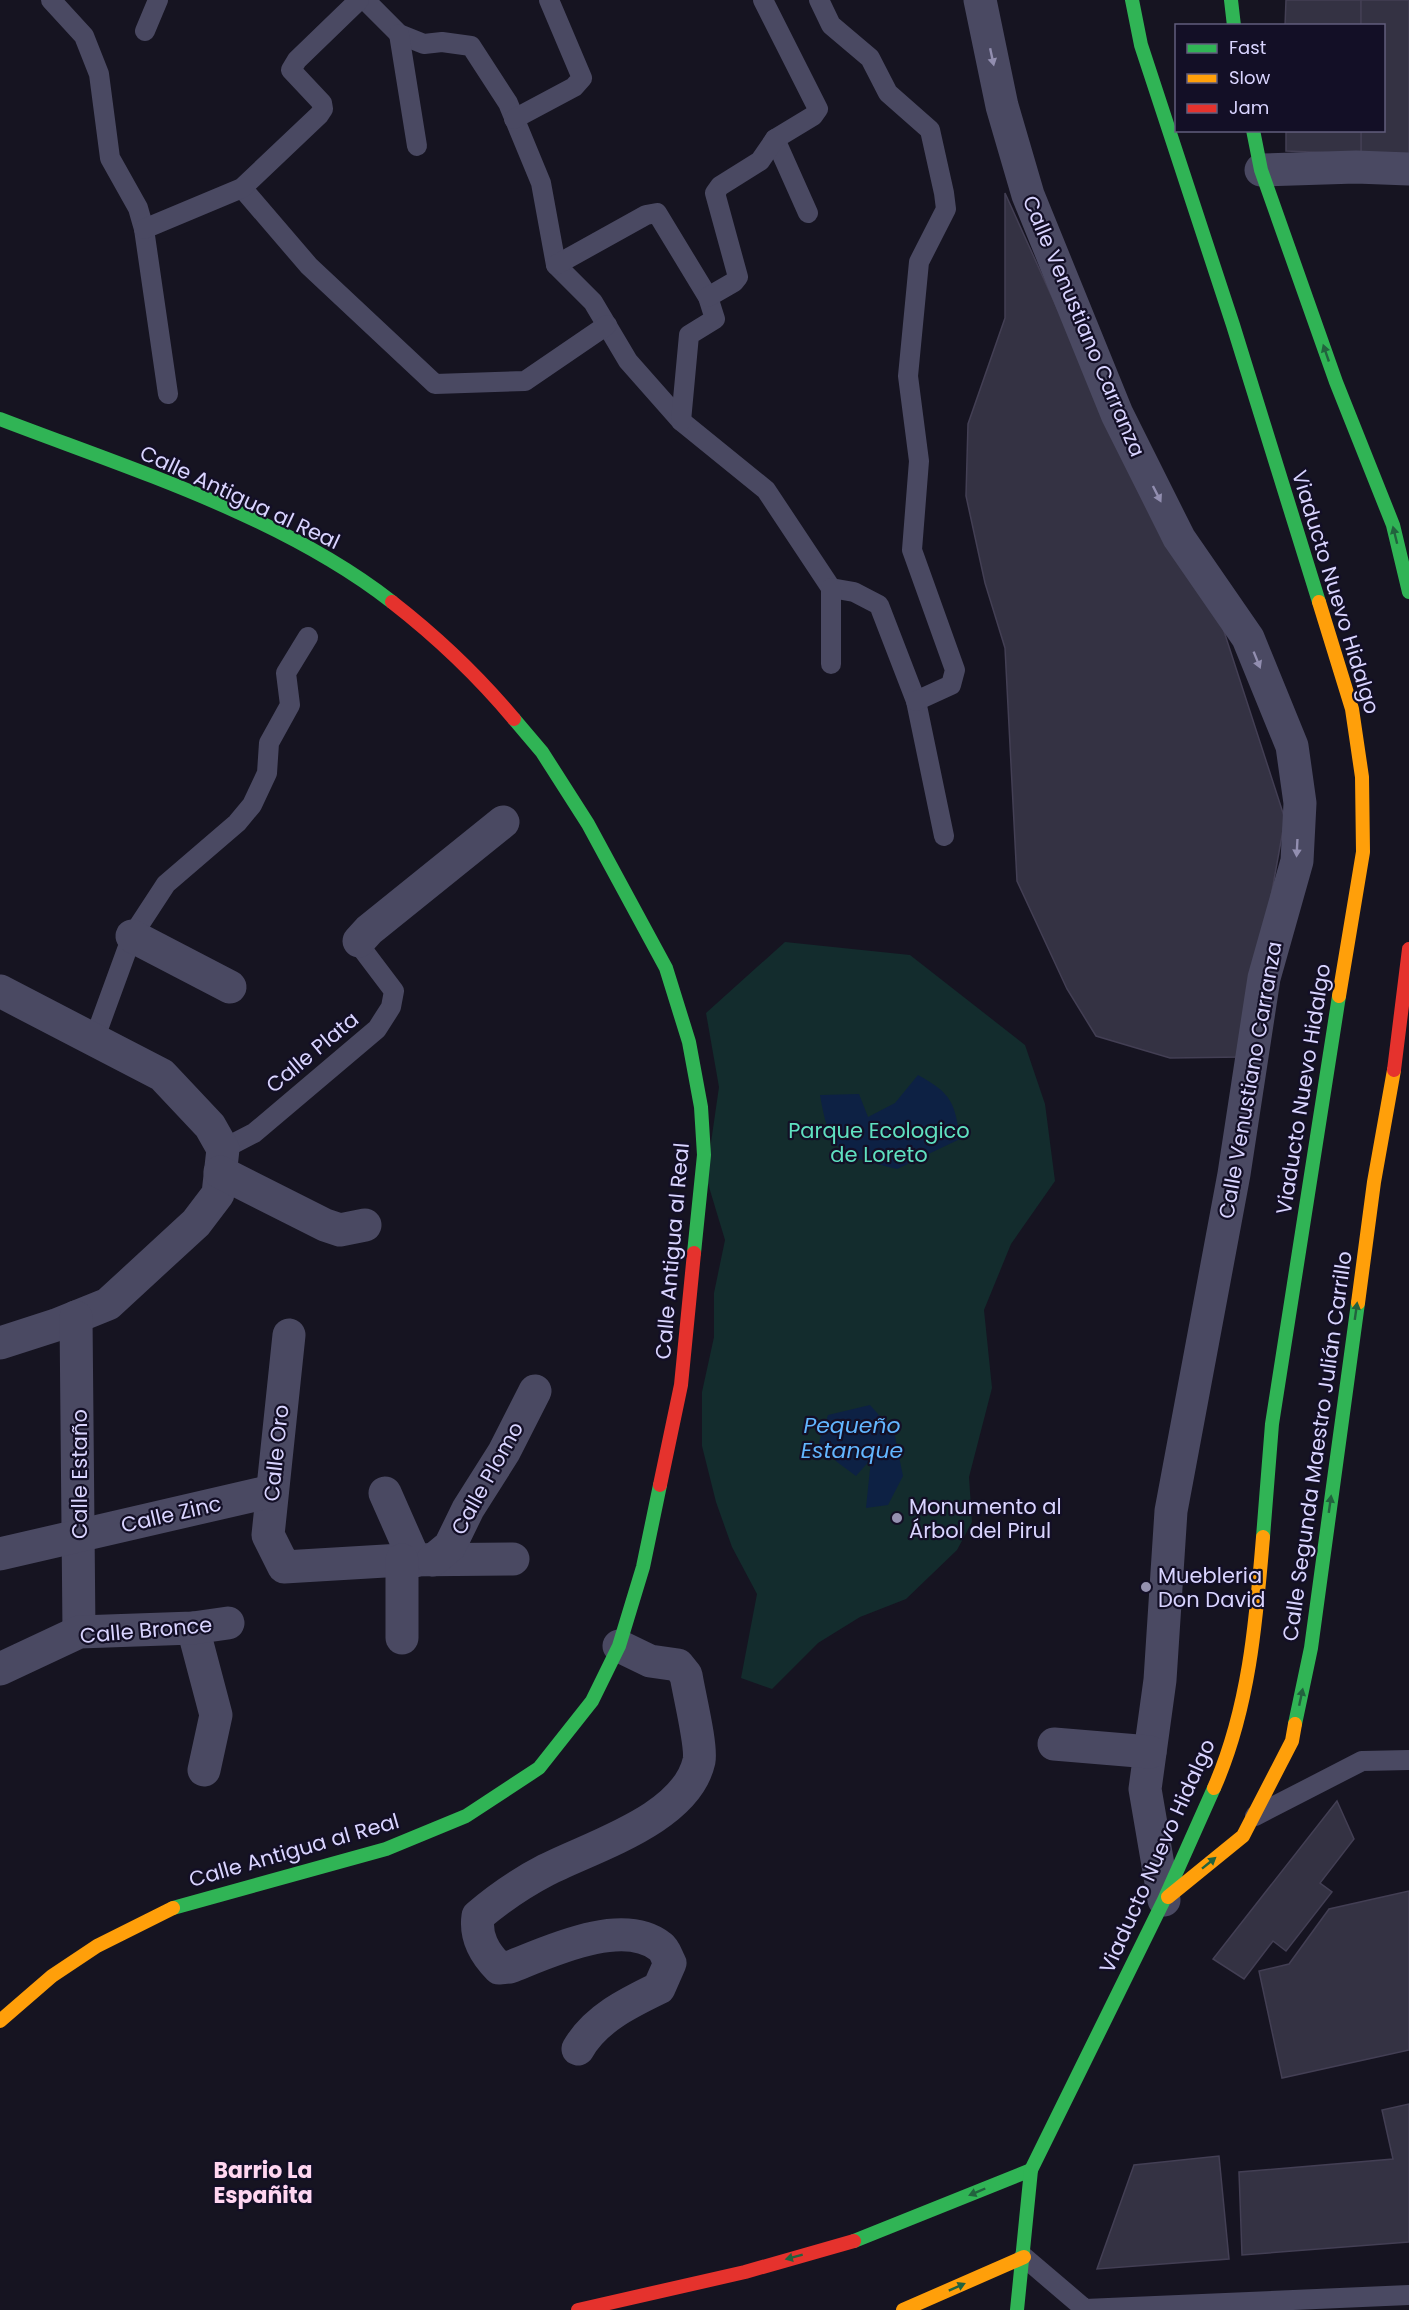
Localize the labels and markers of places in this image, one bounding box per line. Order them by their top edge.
place label: Monumento al Árbol del Pirul [909,1492,1062,1545]
marker: Monumento al Árbol del Pirul [890,1511,904,1525]
place label: Muebleria Don David [1158,1561,1266,1614]
marker: Muebleria Don David [1139,1580,1153,1594]

